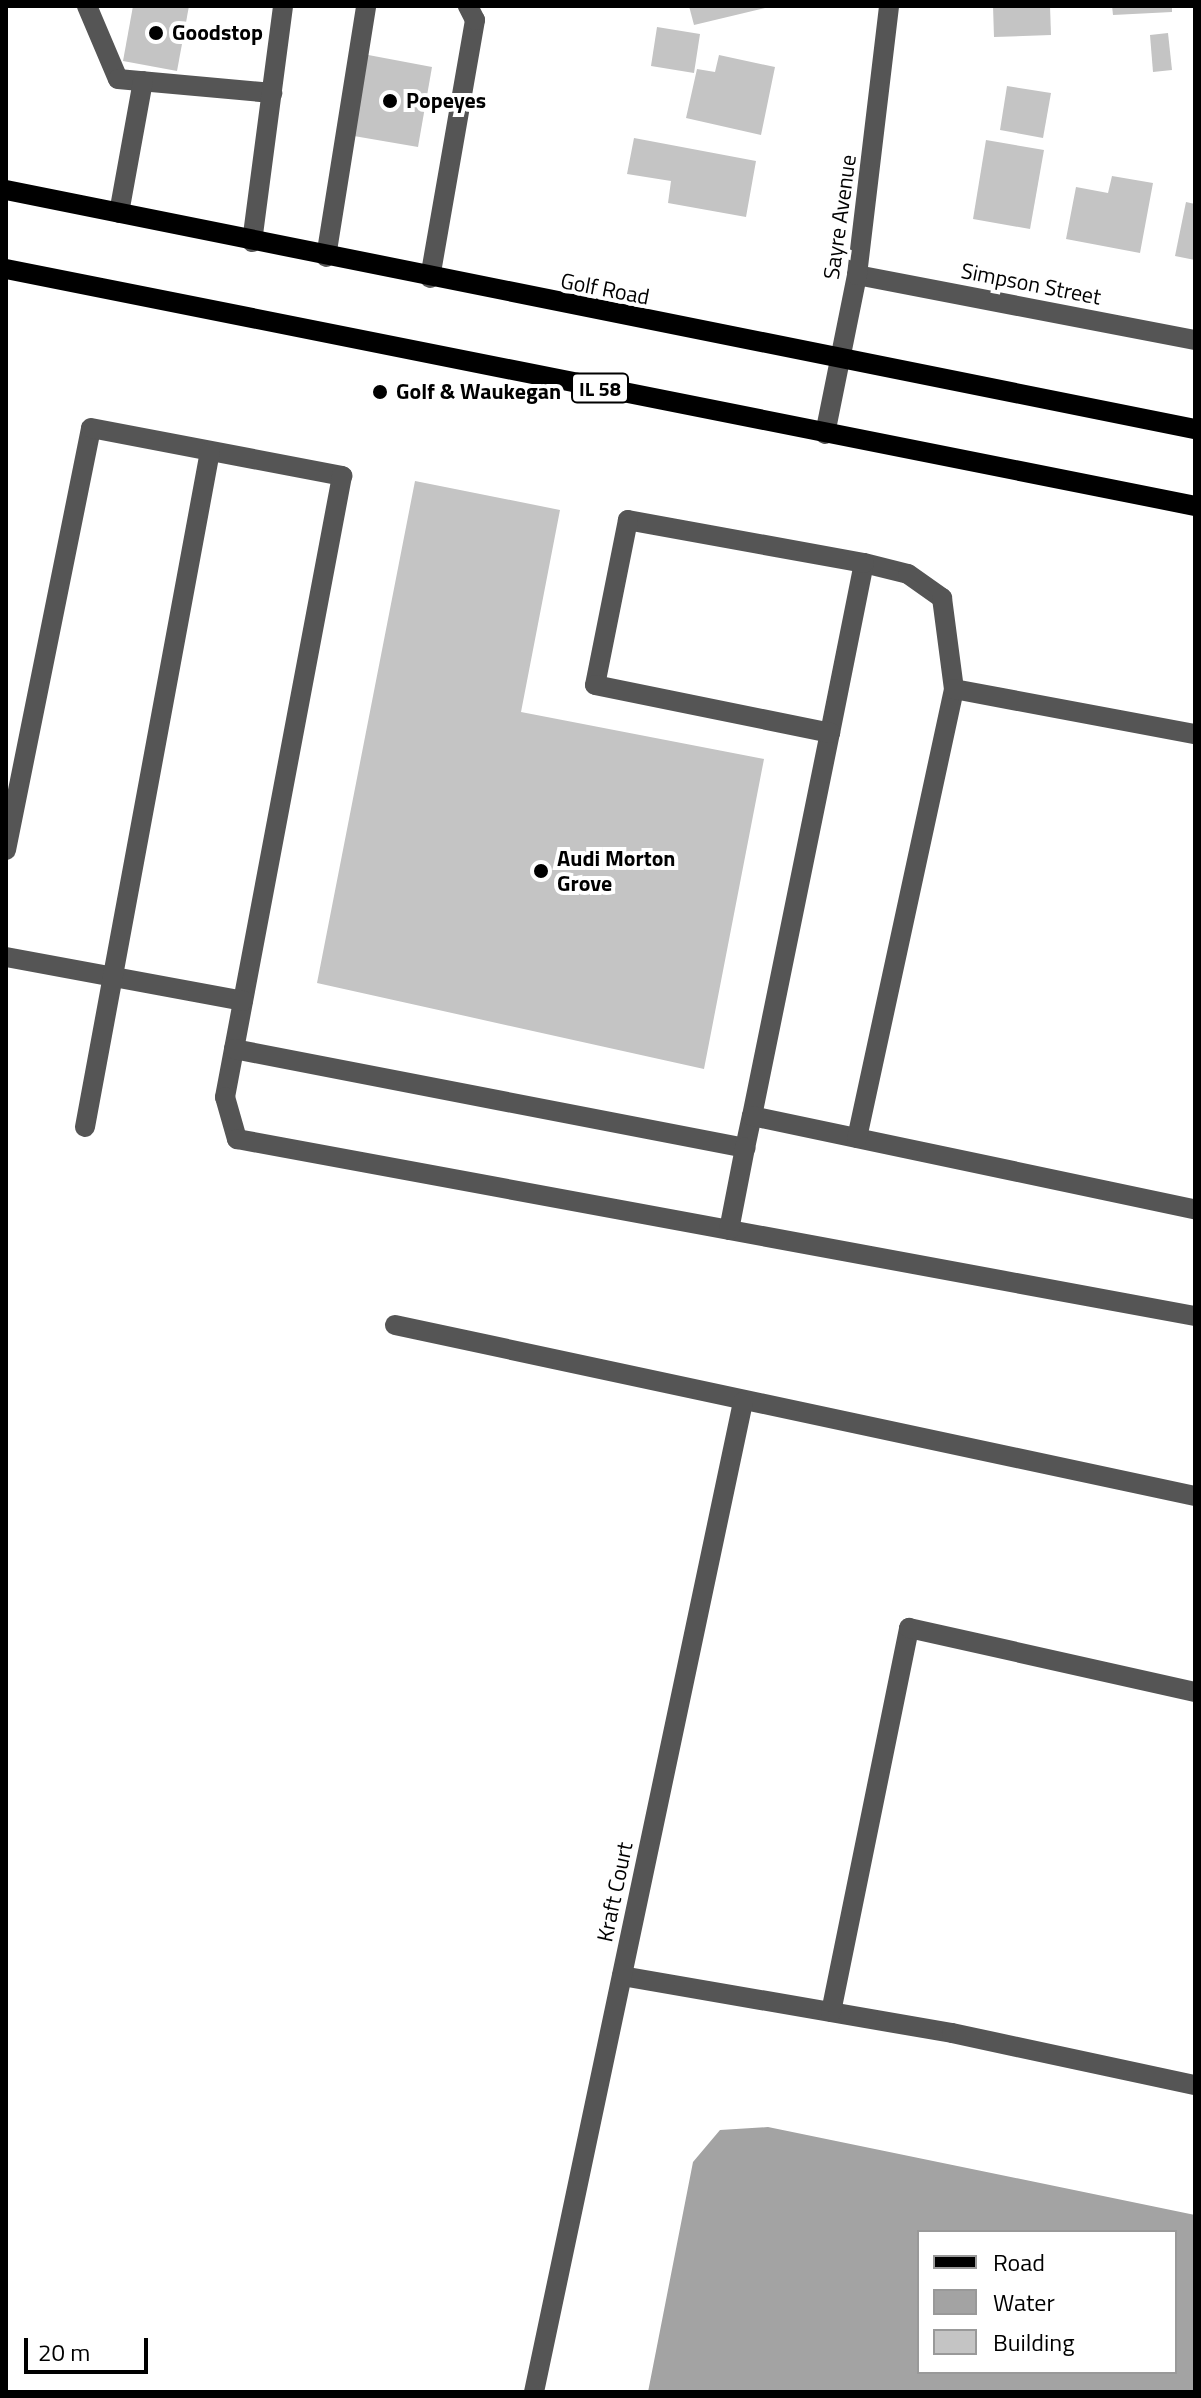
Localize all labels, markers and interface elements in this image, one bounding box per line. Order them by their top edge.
place label: Goodstop [172,20,263,46]
marker: Goodstop [147,24,165,42]
place label: Popeyes [406,88,486,114]
marker: Popeyes [381,92,399,110]
street label: Sayre Avenue [818,153,862,281]
street label: Simpson Street [959,258,1103,310]
street label: Golf Road [558,267,652,311]
road number: IL 58 [570,372,630,404]
place label: Golf & Waukegan [396,379,561,405]
marker: Golf & Waukegan [371,383,389,401]
place label: Audi Morton Grove [557,845,676,896]
marker: Audi Morton Grove [532,862,550,880]
street label: Kraft Court [592,1840,638,1944]
legend [917,2230,1177,2374]
text: Road [993,2244,1045,2280]
text: Water [993,2284,1055,2320]
scale bar [28,2322,152,2372]
text: Building [993,2324,1075,2360]
text: 20 m [38,2334,90,2370]

